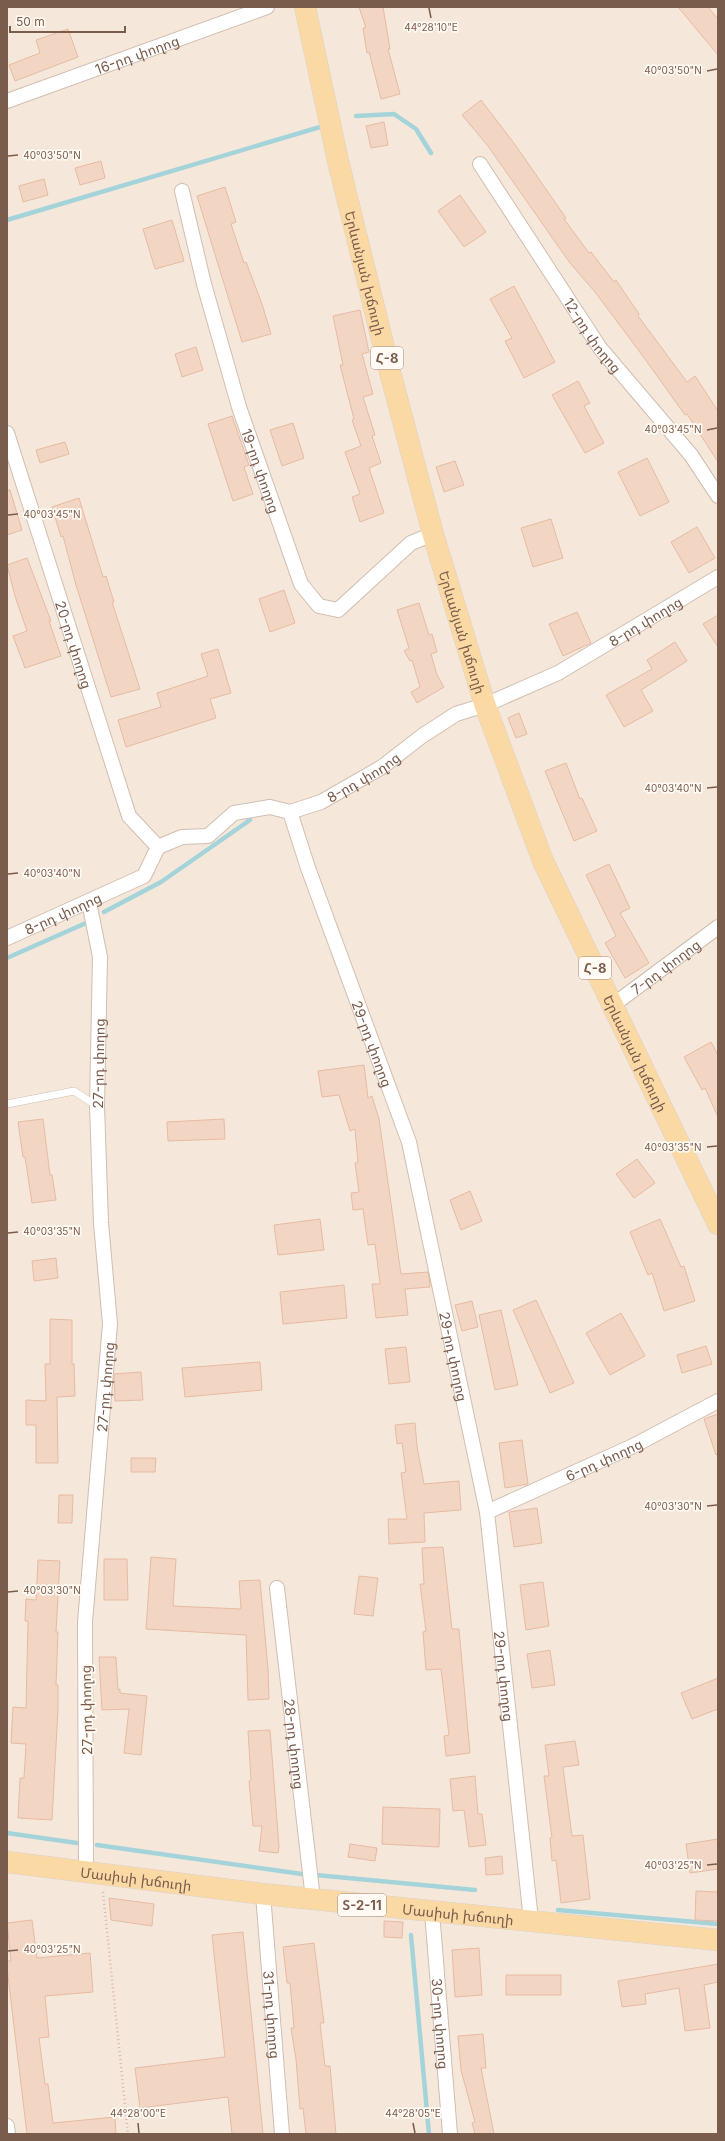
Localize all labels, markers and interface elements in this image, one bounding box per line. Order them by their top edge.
scale bar [10,8,125,34]
text: 50 m [16,14,45,29]
text: 44°28'10"E [404,21,458,33]
street label: 16-րդ փողոց [92,31,181,77]
text: 40°03'50"N [644,64,702,76]
text: 40°03'50"N [23,149,81,161]
street label: Երևանյան խճուղի [342,209,389,337]
street label: 12-րդ փողոց [561,294,626,376]
road number: Հ-8 [371,347,403,369]
text: 40°03'45"N [645,423,701,435]
street label: 19-րդ փողոց [239,426,284,515]
text: 40°03'45"N [24,508,80,520]
street label: Երևանյան խճուղի [436,568,490,696]
street label: 8-րդ փողոց [605,592,685,649]
street label: 20-րդ փողոց [52,598,96,691]
street label: 8-րդ փողոց [323,748,403,806]
text: 40°03'40"N [644,782,702,794]
text: 40°03'40"N [23,867,81,879]
street label: 8-րդ փողոց [21,888,104,938]
street label: 7-րդ փողոց [627,935,703,997]
road number: Հ-8 [579,957,611,979]
street label: Երևանյան խճուղի [600,992,671,1115]
street label: 29-րդ փողոց [349,998,396,1089]
street label: 27-րդ փողոց [88,1018,107,1109]
text: 40°03'35"N [644,1141,702,1153]
text: 40°03'35"N [23,1225,81,1237]
street label: 29-րդ փողոց [436,1310,472,1403]
street label: 27-րդ փողոց [92,1341,117,1433]
street label: 6-րդ փողոց [562,1434,645,1484]
text: 40°03'30"N [644,1500,702,1512]
text: 40°03'30"N [23,1584,81,1596]
street label: 29-րդ փողոց [491,1630,518,1722]
street label: 27-րդ փողոց [77,1665,95,1755]
street label: 28-րդ փողոց [281,1698,309,1790]
text: 40°03'25"N [644,1859,702,1871]
street label: Մասիսի խճուղի [79,1863,193,1893]
road number: Տ-2-11 [338,1894,386,1916]
street label: Մասիսի խճուղի [402,1900,515,1928]
text: 40°03'25"N [23,1943,81,1955]
street label: 31-րդ փողոց [261,1970,285,2059]
street label: 30-րդ փողոց [429,1977,453,2070]
text: 44°28'00"E [110,2107,166,2119]
text: 44°28'05"E [385,2107,441,2119]

